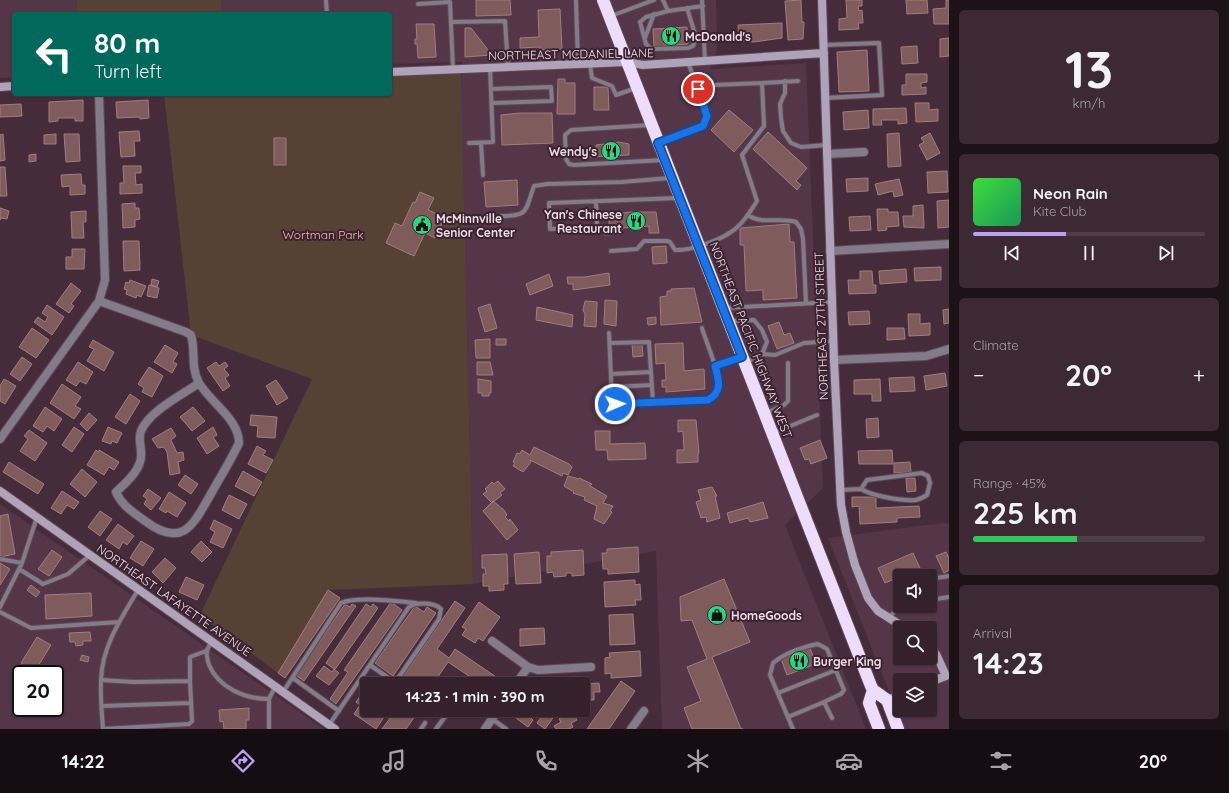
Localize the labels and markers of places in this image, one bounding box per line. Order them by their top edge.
restaurant icon: McDonald's [660,25,682,47]
place label: McDonald's [685,29,751,44]
pin [681,72,715,106]
restaurant icon: Wendy's [600,140,622,162]
place label: Wendy's [549,144,597,159]
place label: Yan's Chinese Restaurant [544,207,622,236]
restaurant icon: Yan's Chinese Restaurant [625,210,647,232]
place label: McMinnville Senior Center [436,211,515,240]
public building icon: McMinnville Senior Center [411,214,433,236]
shop icon: HomeGoods [706,604,728,626]
place label: HomeGoods [731,608,802,623]
restaurant icon: Burger King [788,650,810,672]
place label: Burger King [813,654,882,669]

